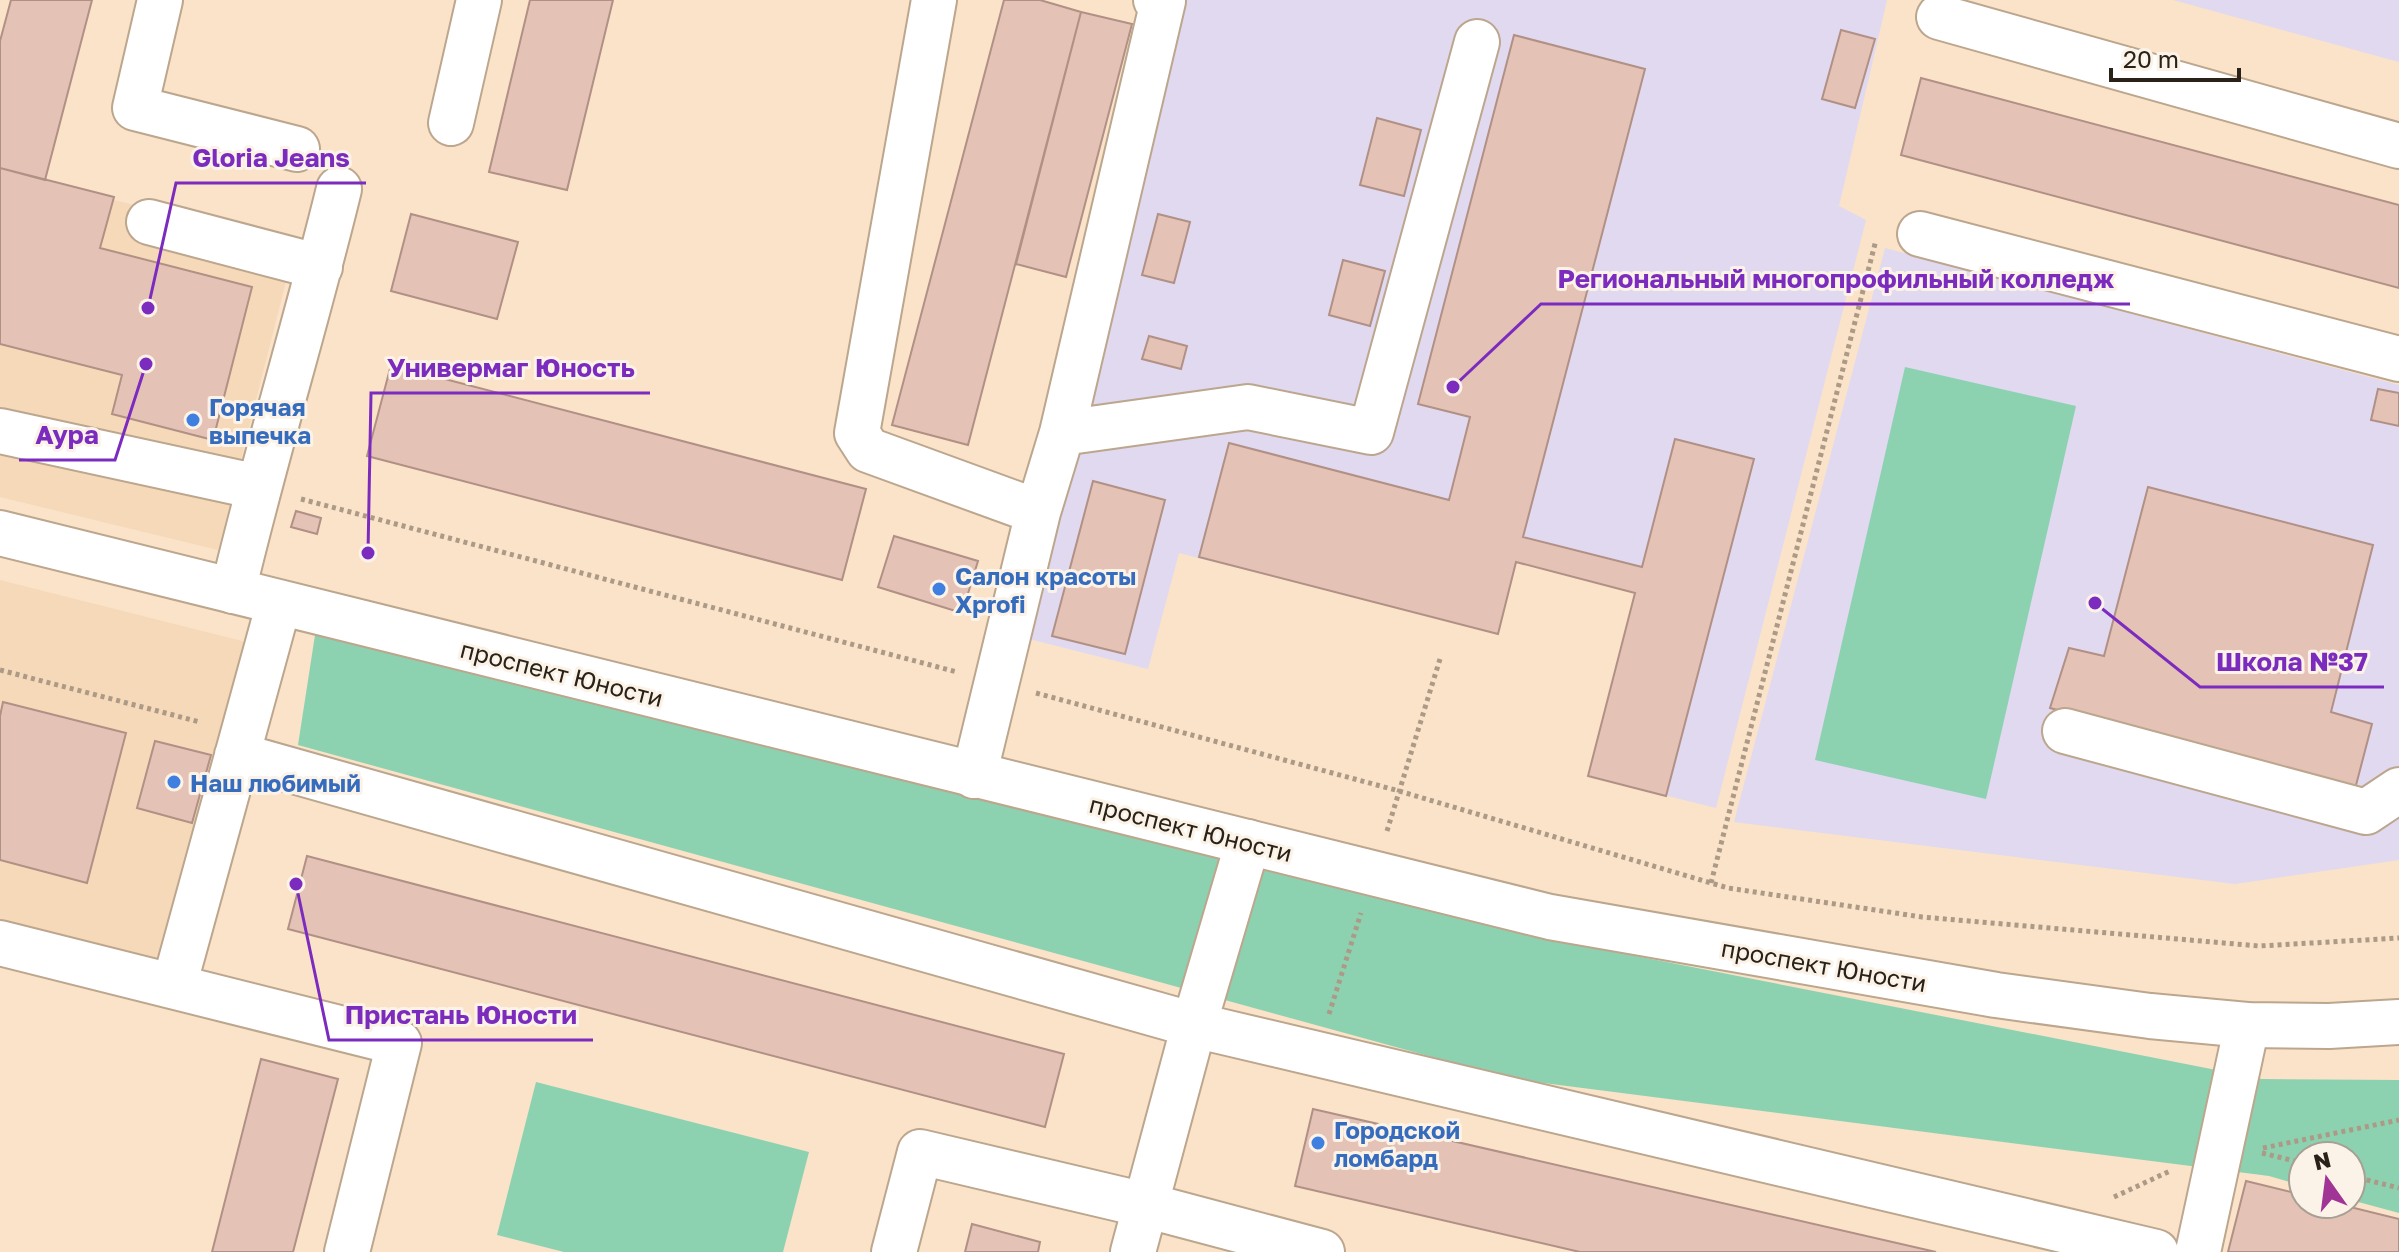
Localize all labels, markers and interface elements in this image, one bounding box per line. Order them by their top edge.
scale bar [2111,32,2239,82]
text: 20 m [2123,44,2179,73]
callout: Gloria Jeans [176,133,366,183]
text: Gloria Jeans [192,142,350,173]
callout: Региональный многопрофильный колледж [1541,254,2130,304]
text: Региональный многопрофильный колледж [1558,263,2115,294]
callout: Универмаг Юность [371,343,650,393]
text: Универмаг Юность [387,352,635,383]
place label: Горячая выпечка [209,392,311,449]
callout: Аура [19,410,115,460]
marker: Горячая выпечка [184,411,202,429]
text: Аура [35,419,99,450]
place label: Салон красоты Xprofi [955,561,1137,618]
marker: Салон красоты Xprofi [930,580,948,598]
street label: проспект Юности [458,634,666,712]
callout: Школа №37 [2200,637,2384,687]
text: Школа №37 [2216,646,2368,677]
place label: Наш любимый [190,768,361,797]
marker: Наш любимый [165,773,183,791]
street label: проспект Юности [1087,789,1295,867]
street label: проспект Юности [1719,933,1929,997]
callout: Пристань Юности [329,990,593,1040]
text: Пристань Юности [345,999,577,1030]
place label: Городской ломбард [1334,1115,1460,1172]
marker: Городской ломбард [1309,1134,1327,1152]
north arrow [2287,1140,2367,1220]
text: N [2311,1145,2333,1175]

